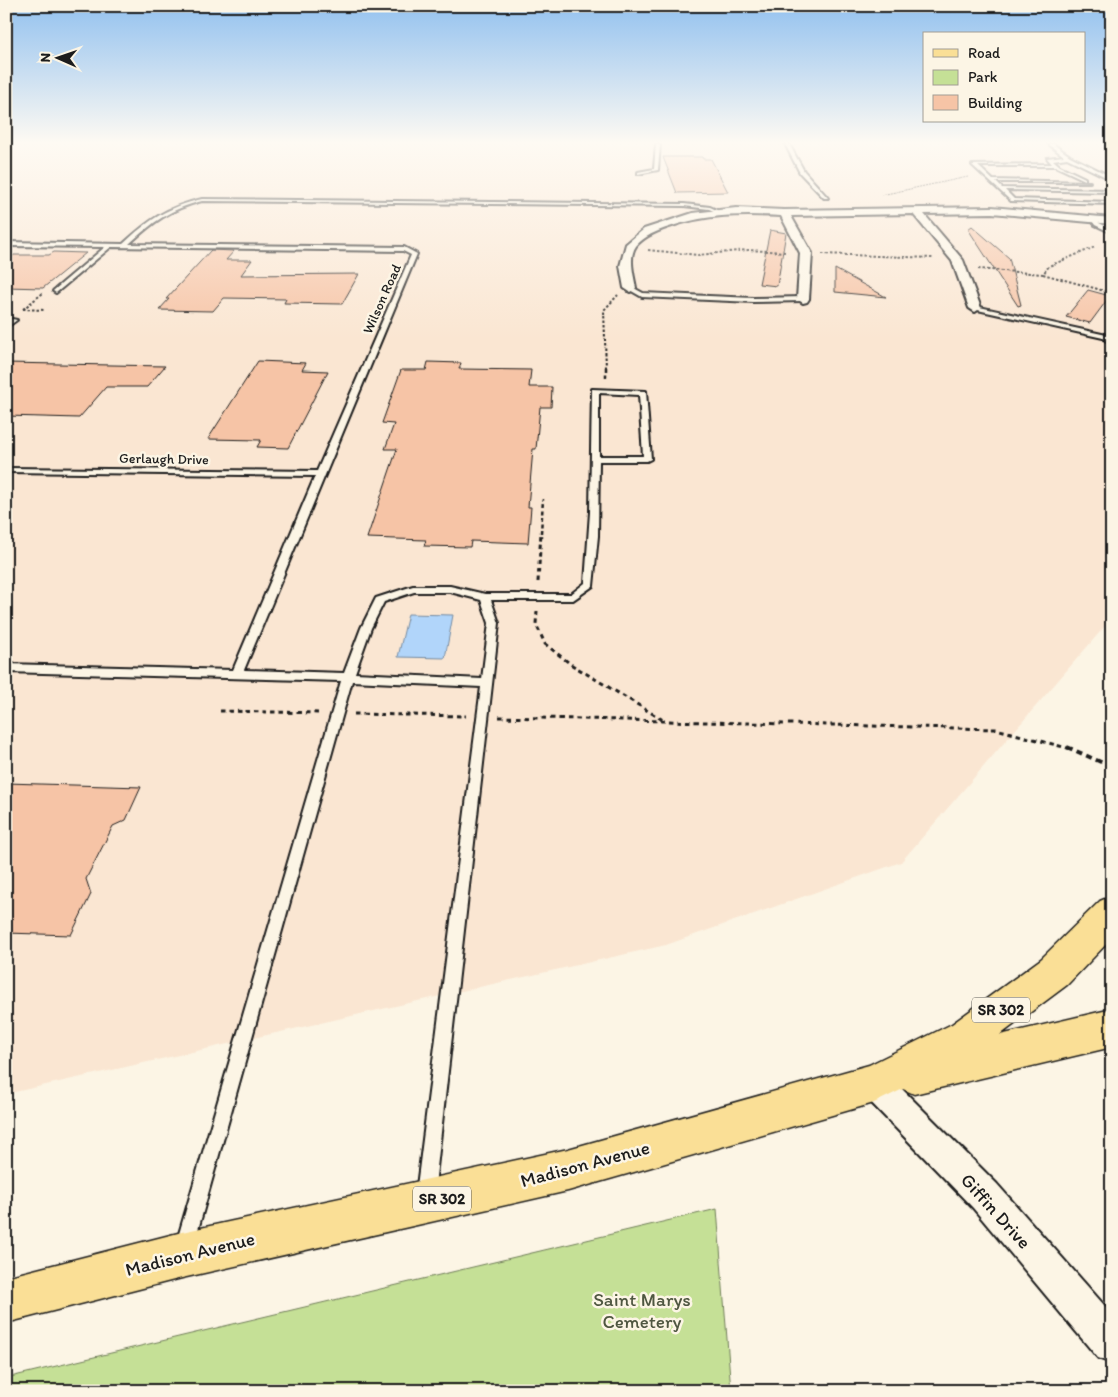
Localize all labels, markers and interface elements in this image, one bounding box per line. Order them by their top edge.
north arrow [32,32,82,82]
legend [923,32,1086,122]
text: Road [968,44,1001,62]
text: N [37,53,54,63]
text: Park [968,68,998,86]
text: Building [968,94,1022,112]
street label: Wilson Road [359,261,405,337]
street label: Gerlaugh Drive [119,450,209,468]
road number: SR 302 [972,998,1030,1022]
street label: Madison Avenue [518,1136,652,1192]
street label: Giffin Drive [956,1168,1036,1254]
road number: SR 302 [413,1186,471,1212]
street label: Madison Avenue [123,1227,257,1281]
park label: Saint Marys Cemetery [593,1288,691,1333]

